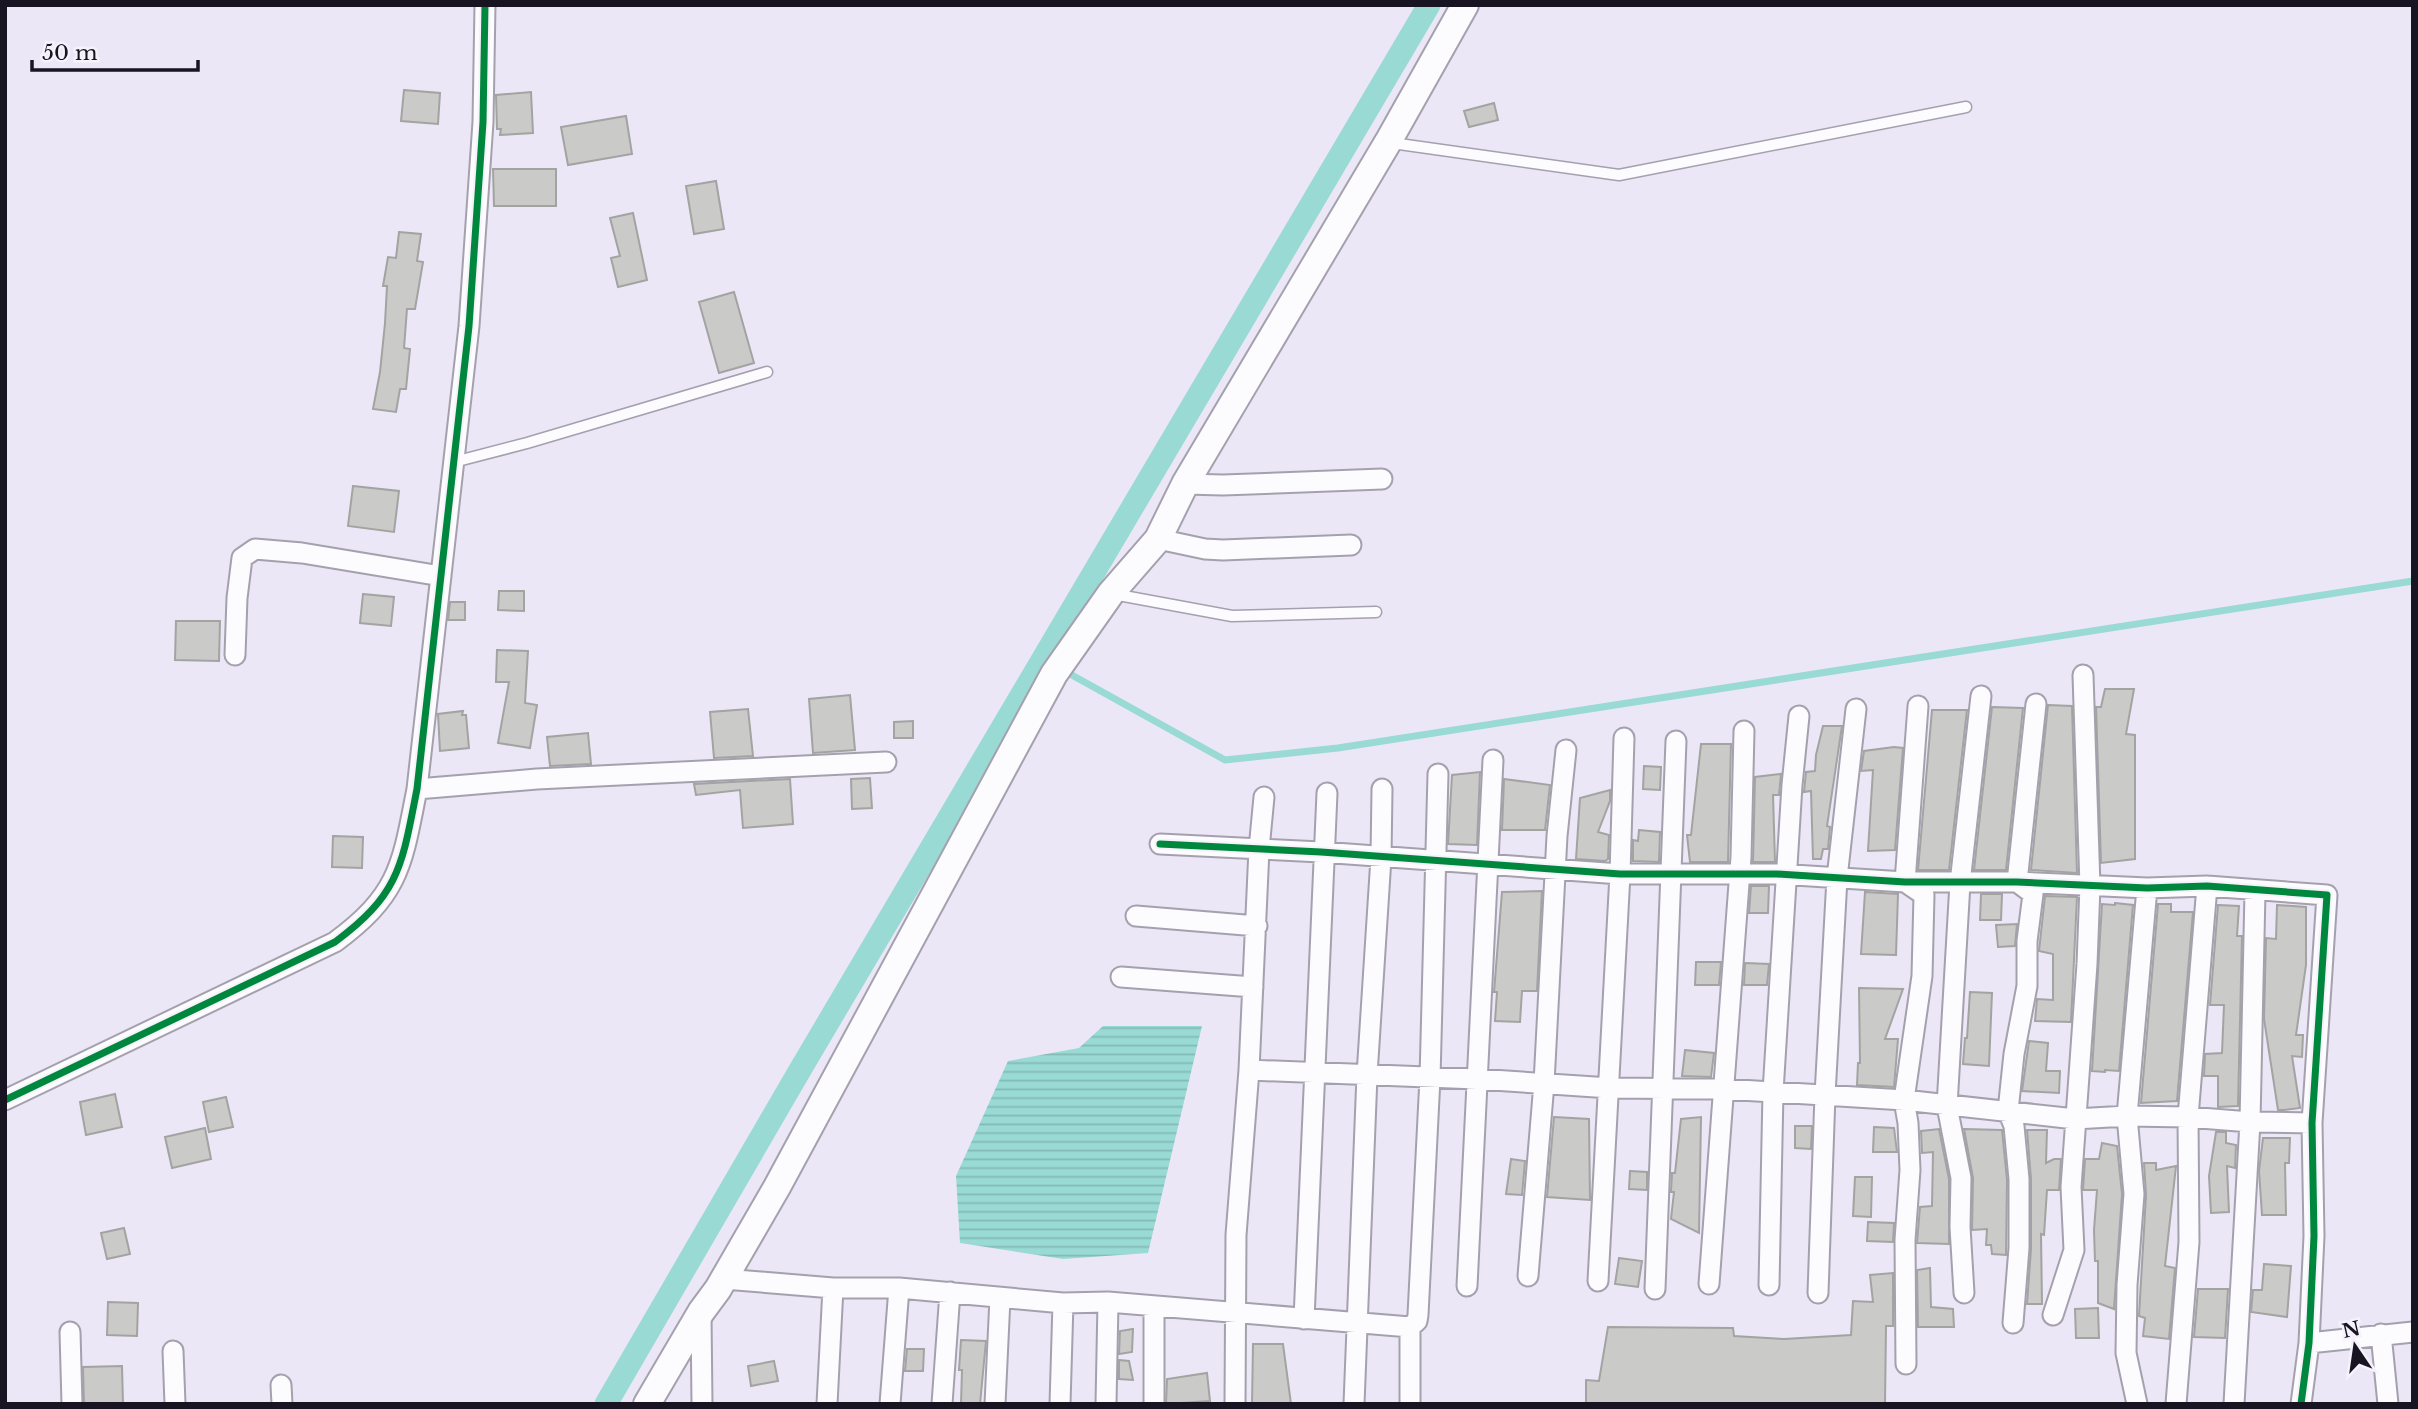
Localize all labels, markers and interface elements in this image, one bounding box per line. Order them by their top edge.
scale bar [32,28,198,72]
text: 50 m [42,40,98,66]
north arrow [2320,1311,2390,1381]
text: N [2340,1317,2363,1343]

